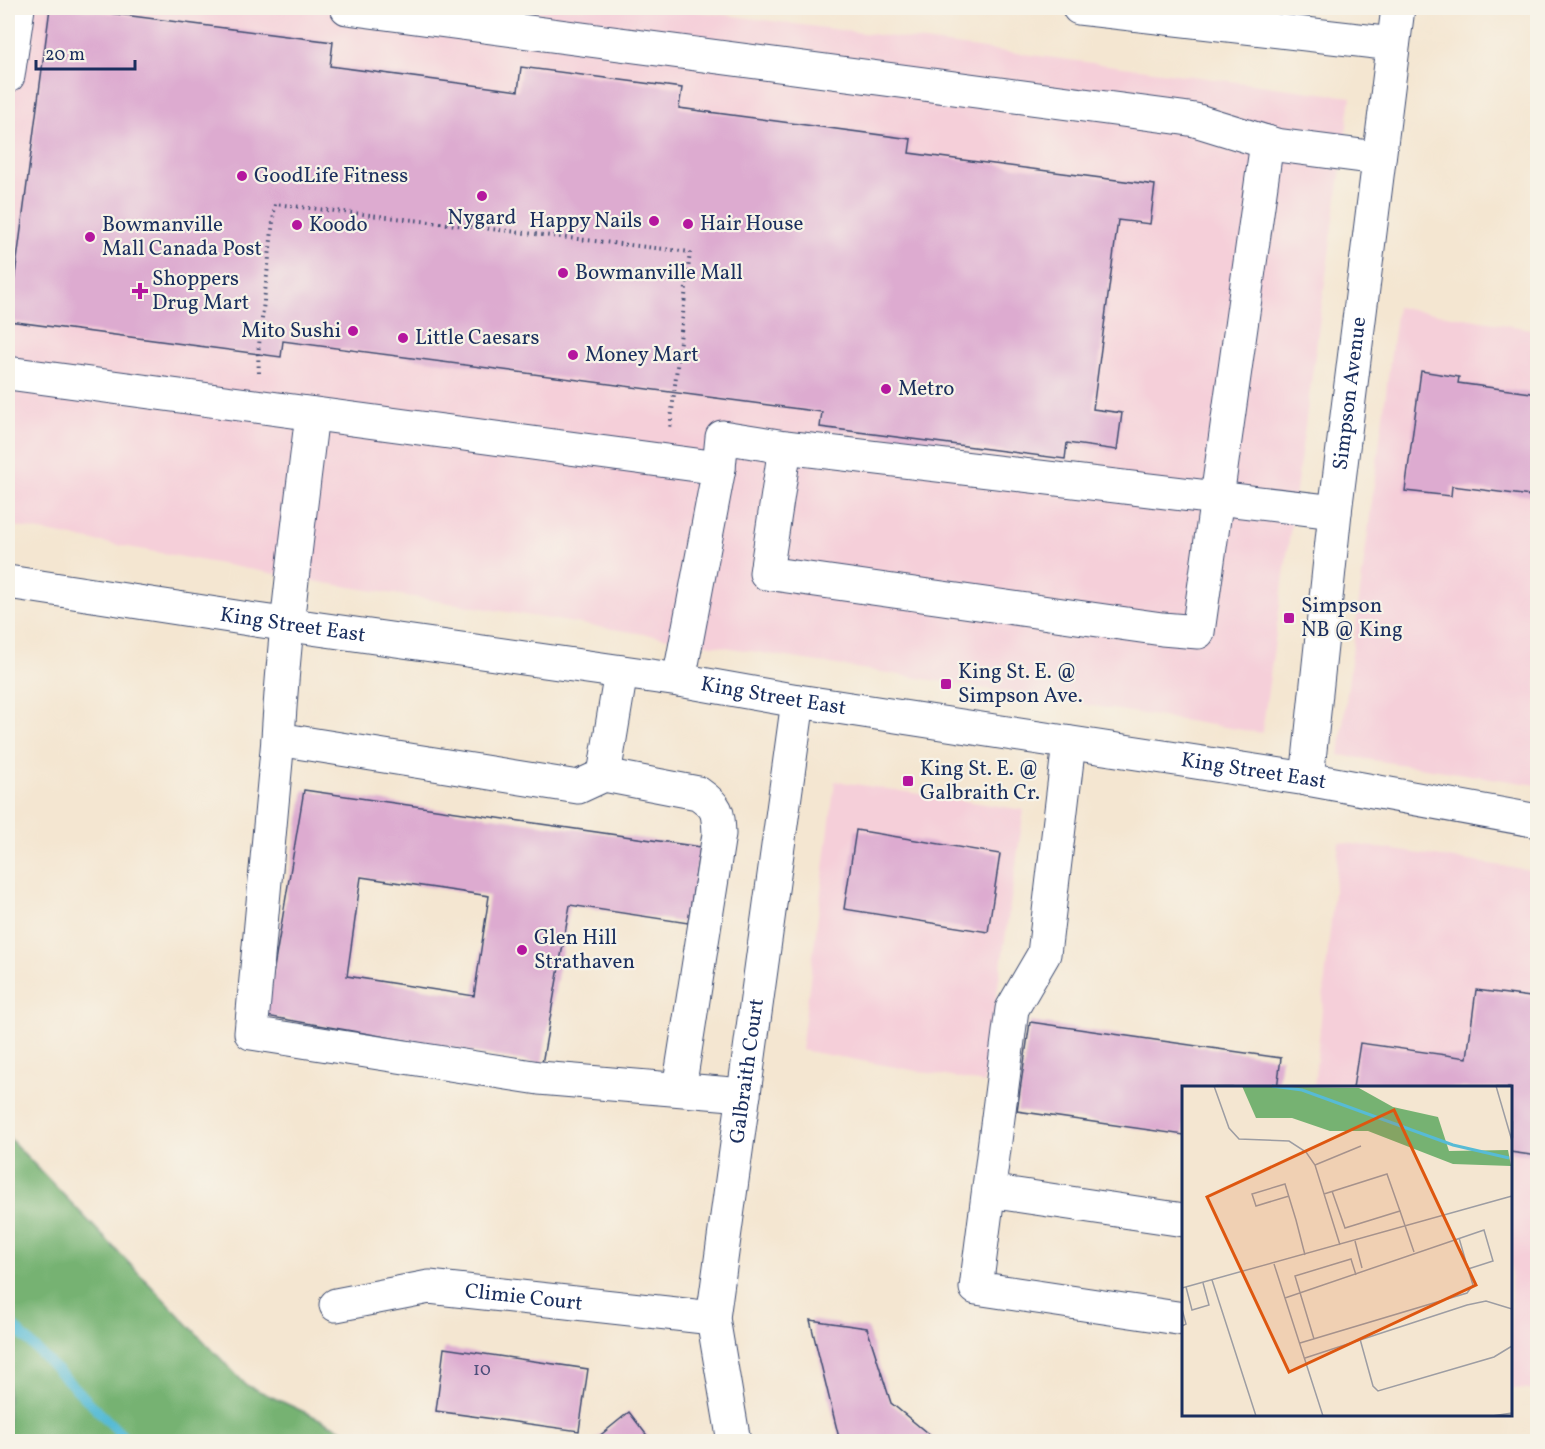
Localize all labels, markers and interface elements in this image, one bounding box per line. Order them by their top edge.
scale bar [36,33,135,71]
text: 20 m [45,43,85,68]
place label: GoodLife Fitness [254,162,408,191]
marker: GoodLife Fitness [235,169,249,183]
marker: Nygard [475,189,489,203]
place label: Nygard [448,204,516,233]
place label: Happy Nails [529,207,642,236]
place label: Hair House [700,210,803,239]
place label: Bowmanville Mall Canada Post [102,211,262,264]
place label: Koodo [309,211,368,240]
marker: Happy Nails [647,214,661,228]
marker: Hair House [681,217,695,231]
marker: Koodo [290,218,304,232]
marker: Bowmanville Mall Canada Post [83,230,97,244]
place label: Bowmanville Mall [575,259,743,288]
place label: Shoppers Drug Mart [152,265,249,318]
marker: Bowmanville Mall [556,266,570,280]
marker: Shoppers Drug Mart [133,284,147,298]
street label: Simpson Avenue [1326,315,1374,472]
place label: Mito Sushi [241,317,341,346]
marker: Mito Sushi [346,324,360,338]
place label: Little Caesars [415,324,539,353]
marker: Little Caesars [396,331,410,345]
place label: Money Mart [585,341,699,370]
marker: Money Mart [566,348,580,362]
place label: Metro [898,375,954,404]
marker: Metro [879,382,893,396]
place label: Simpson NB @ King [1301,592,1403,645]
street label: King Street East [218,600,367,650]
marker: Simpson NB @ King [1282,611,1296,625]
place label: King St. E. @ Simpson Ave. [958,658,1083,711]
street label: King Street East [699,670,848,723]
marker: King St. E. @ Simpson Ave. [939,677,953,691]
street label: King Street East [1179,745,1329,797]
place label: King St. E. @ Galbraith Cr. [920,755,1040,808]
marker: King St. E. @ Galbraith Cr. [901,774,915,788]
place label: Glen Hill Strathaven [534,924,635,977]
marker: Glen Hill Strathaven [515,943,529,957]
street label: Galbraith Court [723,997,771,1146]
inset map [1182,1086,1512,1416]
street label: Climie Court [463,1277,584,1318]
house number: 10 [473,1358,491,1383]

